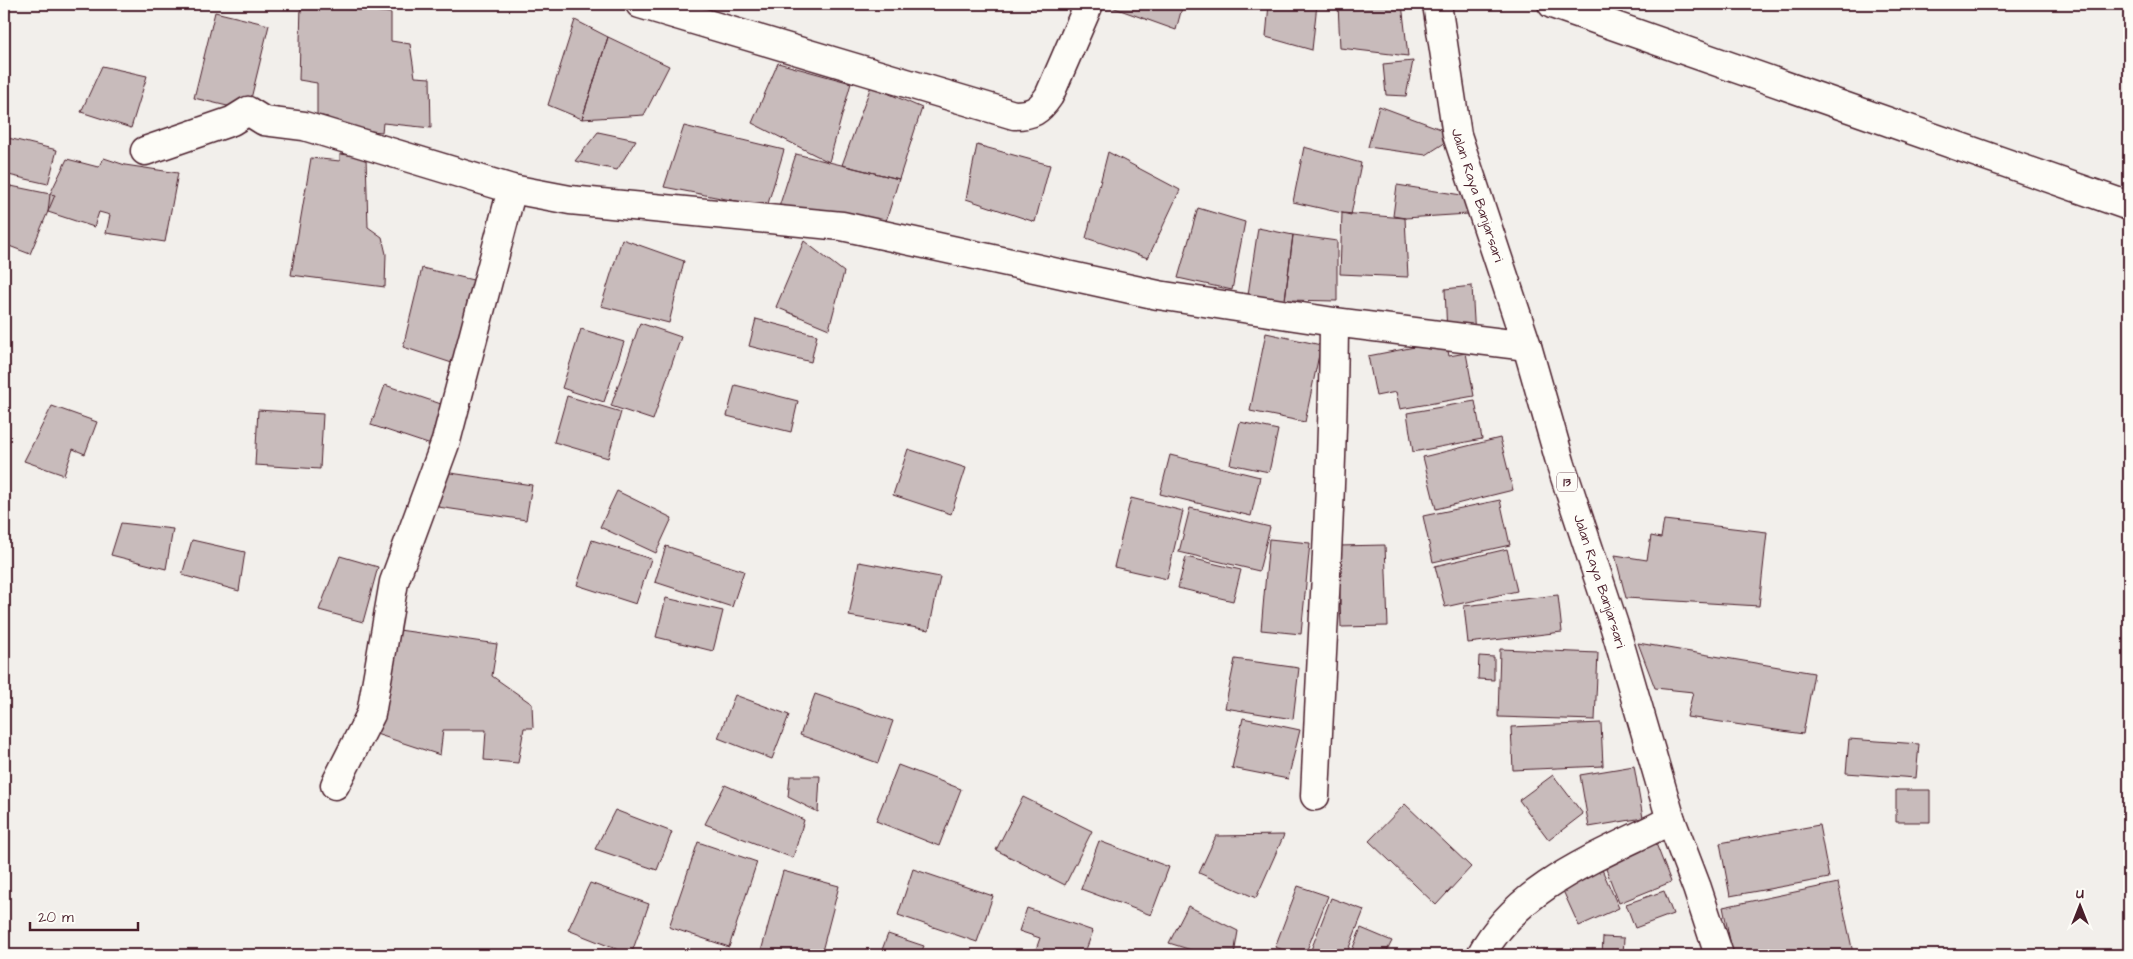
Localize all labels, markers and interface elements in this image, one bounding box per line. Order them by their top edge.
street label: Jalan Raya Banjarsari [1446,127,1508,265]
road number: 13 [1557,472,1577,492]
street label: Jalan Raya Banjarsari [1568,512,1630,650]
north arrow [2056,882,2106,932]
text: U [2076,884,2084,904]
scale bar [30,899,138,931]
text: 20 m [38,907,74,928]

